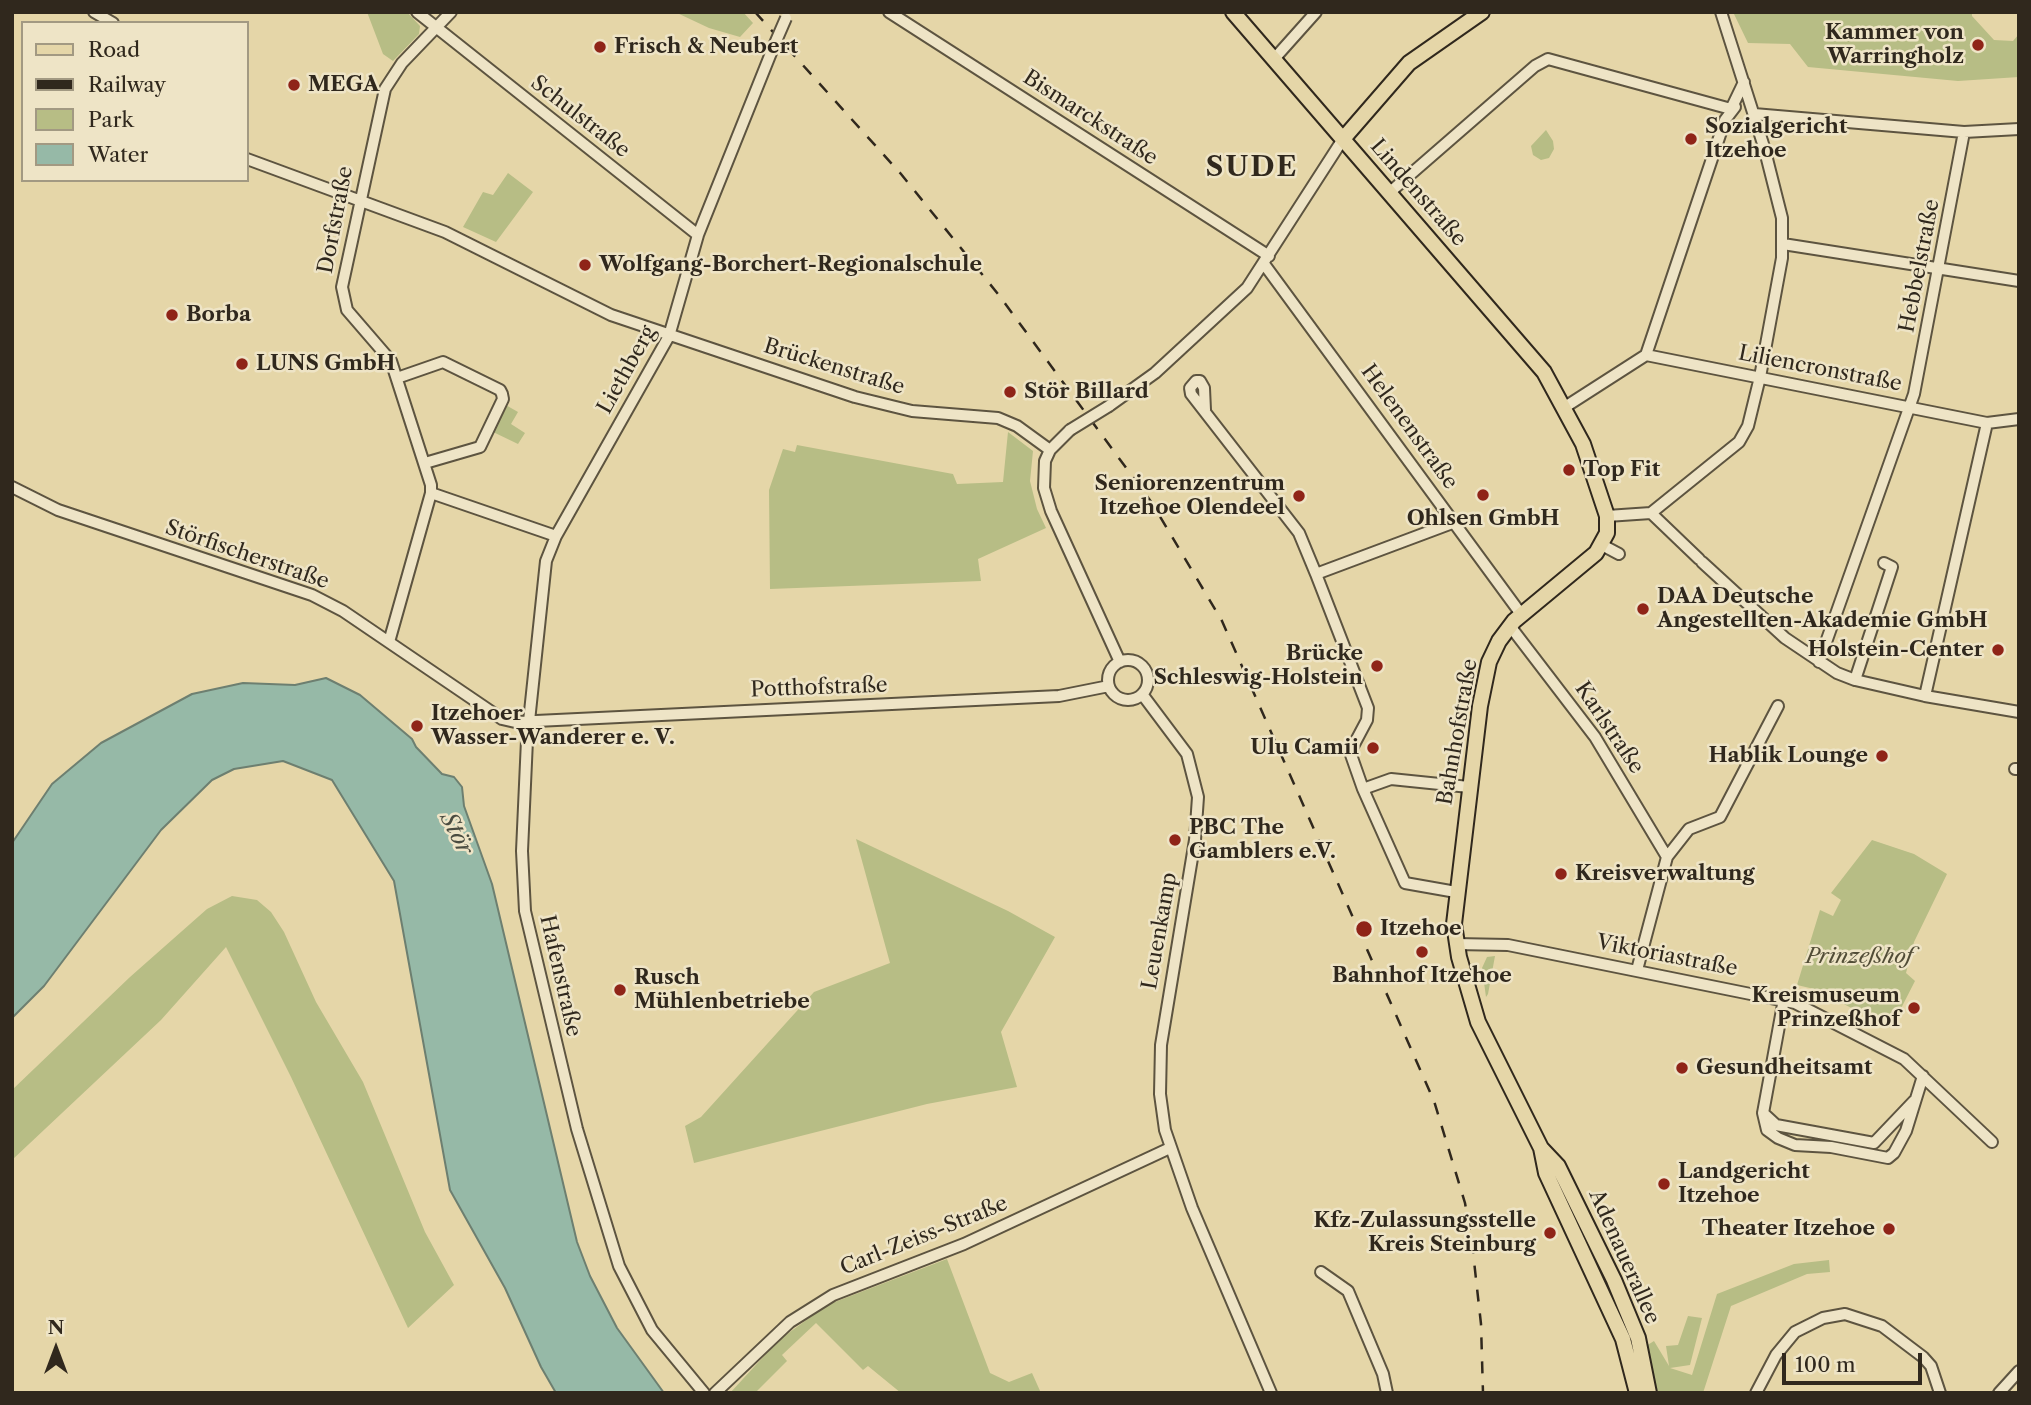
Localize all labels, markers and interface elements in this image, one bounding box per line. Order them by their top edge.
place label: Kammer von Warringholz [1825,20,1964,70]
legend [21,21,248,182]
place label: Frisch & Neubert [614,34,798,60]
text: Road [88,37,140,62]
marker: Kammer von Warringholz [1970,37,1986,53]
marker: Frisch & Neubert [592,39,608,55]
street label: Bismarckstraße [1018,65,1162,171]
street label: Schulstraße [526,71,634,163]
text: Railway [88,72,166,97]
place label: MEGA [308,72,379,98]
marker: MEGA [286,77,302,93]
text: Park [88,107,134,132]
place label: Sozialgericht Itzehoe [1705,114,1847,164]
marker: Sozialgericht Itzehoe [1683,131,1699,147]
street label: Lindenstraße [1365,134,1471,252]
text: Water [88,142,148,167]
district label: SUDE [1206,151,1298,185]
street label: Dorfstraße [313,164,359,276]
street label: Hebbelstraße [1895,197,1945,335]
place label: Wolfgang-Borchert-Regionalschule [599,252,982,278]
marker: Wolfgang-Borchert-Regionalschule [577,257,593,273]
place label: Borba [186,302,251,328]
marker: Borba [164,307,180,323]
street label: Liethberg [593,322,661,418]
street label: Brückenstraße [761,334,907,400]
street label: Liliencronstraße [1736,341,1904,397]
place label: LUNS GmbH [256,351,395,377]
marker: LUNS GmbH [234,356,250,372]
street label: Helenenstraße [1355,360,1463,494]
place label: Stör Billard [1024,379,1149,405]
marker: Stör Billard [1002,384,1018,400]
place label: Top Fit [1583,457,1660,483]
marker: Top Fit [1561,462,1577,478]
place label: Seniorenzentrum Itzehoe Olendeel [1095,471,1285,521]
marker: Ohlsen GmbH [1475,487,1491,503]
marker: Seniorenzentrum Itzehoe Olendeel [1291,488,1307,504]
place label: Ohlsen GmbH [1407,506,1559,532]
street label: Störfischerstraße [162,515,332,595]
place label: DAA Deutsche Angestellten-Akademie GmbH [1657,584,1988,634]
marker: DAA Deutsche Angestellten-Akademie GmbH [1635,601,1651,617]
place label: Holstein-Center [1808,637,1984,663]
place label: Brücke Schleswig-Holstein [1153,641,1363,691]
marker: Holstein-Center [1990,642,2006,658]
street label: Bahnhofstraße [1433,657,1483,807]
marker: Brücke Schleswig-Holstein [1369,658,1385,674]
street label: Potthofstraße [750,673,888,703]
street label: Karlstraße [1569,677,1649,779]
place label: Itzehoer Wasser-Wanderer e. V. [431,701,675,751]
marker: Itzehoer Wasser-Wanderer e. V. [409,718,425,734]
place label: Ulu Camii [1250,735,1359,761]
marker: Ulu Camii [1365,740,1381,756]
place label: Hablik Lounge [1708,743,1868,769]
marker: Hablik Lounge [1874,748,1890,764]
water label: Stör [434,808,478,860]
place label: PBC The Gamblers e.V. [1189,815,1336,865]
marker: PBC The Gamblers e.V. [1167,832,1183,848]
place label: Kreisverwaltung [1575,861,1755,887]
marker: Kreisverwaltung [1553,866,1569,882]
street label: Leuenkamp [1137,870,1183,992]
street label: Hafenstraße [534,913,586,1039]
place label: Itzehoe [1380,916,1462,942]
marker: Itzehoe [1354,919,1374,939]
street label: Viktoriastraße [1595,930,1739,982]
marker: Bahnhof Itzehoe [1414,944,1430,960]
park label: Prinzeßhof [1806,944,1912,970]
place label: Bahnhof Itzehoe [1332,963,1512,989]
place label: Rusch Mühlenbetriebe [634,965,810,1015]
marker: Rusch Mühlenbetriebe [612,982,628,998]
place label: Kreismuseum Prinzeßhof [1752,983,1900,1033]
marker: Kreismuseum Prinzeßhof [1906,1000,1922,1016]
place label: Gesundheitsamt [1696,1055,1872,1081]
marker: Gesundheitsamt [1674,1060,1690,1076]
place label: Landgericht Itzehoe [1678,1159,1810,1209]
marker: Landgericht Itzehoe [1656,1176,1672,1192]
street label: Adenauerallee [1583,1186,1665,1328]
street label: Carl-Zeiss-Straße [837,1191,1011,1281]
place label: Kfz-Zulassungsstelle Kreis Steinburg [1314,1208,1536,1258]
place label: Theater Itzehoe [1702,1216,1875,1242]
marker: Theater Itzehoe [1881,1221,1897,1237]
marker: Kfz-Zulassungsstelle Kreis Steinburg [1542,1225,1558,1241]
north arrow [21,1314,91,1384]
text: N [48,1316,64,1339]
scale bar [1786,1338,1926,1382]
text: 100 m [1795,1352,1856,1377]

